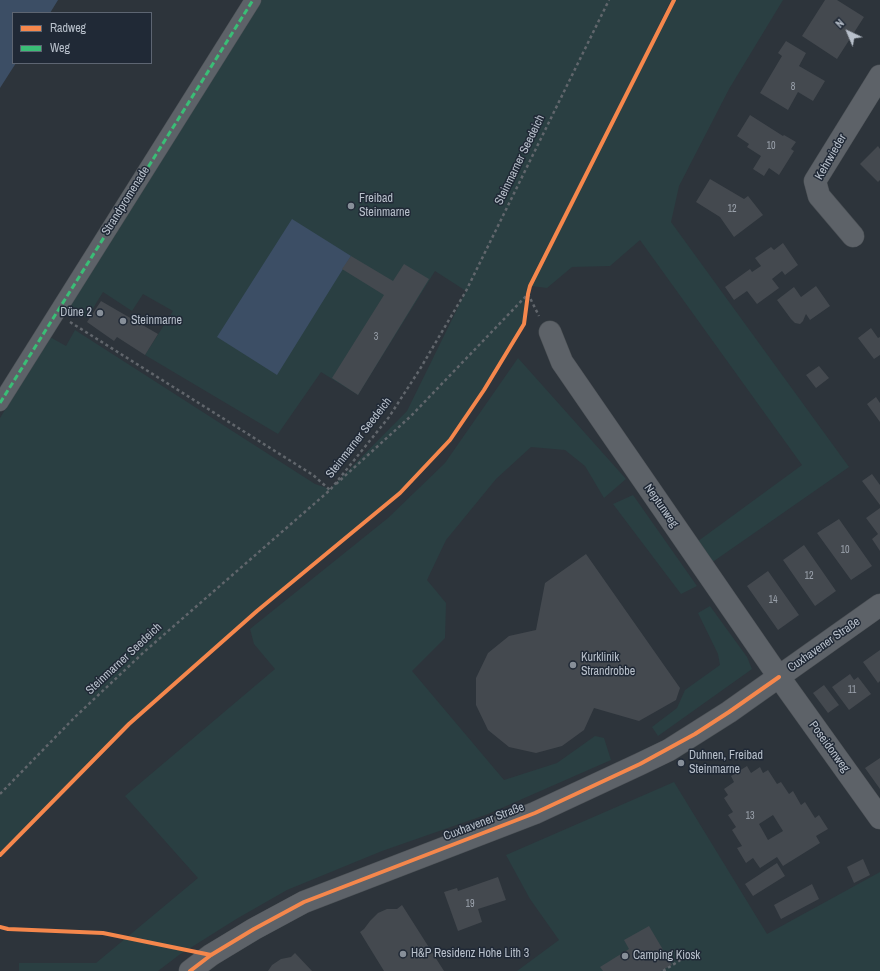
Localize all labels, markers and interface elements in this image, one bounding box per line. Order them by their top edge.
legend [12,12,152,64]
north arrow [828,12,868,52]
text: N [832,16,847,31]
text: Radweg [50,20,86,36]
text: Weg [50,40,70,56]
house number: 8 [791,81,795,93]
street label: Steinmarner Seedeich [492,113,548,207]
street label: Kehrwieder [812,132,850,182]
house number: 10 [766,140,776,152]
street label: Strandpromenade [99,164,153,238]
place label: Freibad Steinmarne [359,192,410,220]
marker: Freibad Steinmarne [346,201,356,211]
house number: 12 [727,203,737,215]
place label: Düne 2 [60,306,92,320]
marker: Düne 2 [95,308,105,318]
place label: Steinmarne [131,314,182,328]
marker: Steinmarne [118,316,128,326]
house number: 3 [374,331,378,343]
street label: Steinmarner Seedeich [323,395,395,481]
street label: Neptunweg [641,481,681,531]
house number: 10 [840,544,850,556]
house number: 12 [804,570,814,582]
house number: 14 [768,594,778,606]
street label: Cuxhavener Straße [785,615,863,675]
street label: Steinmarner Seedeich [83,620,165,698]
place label: Kurklinik Strandrobbe [581,651,635,679]
marker: Kurklinik Strandrobbe [568,660,578,670]
house number: 11 [848,684,856,696]
street label: Poseidonweg [806,719,852,775]
place label: Duhnen, Freibad Steinmarne [689,749,763,777]
marker: Duhnen, Freibad Steinmarne [676,758,686,768]
street label: Cuxhavener Straße [442,800,526,844]
house number: 13 [745,810,755,822]
house number: 19 [465,898,475,910]
place label: H&P Residenz Hohe Lith 3 [411,947,529,961]
marker: H&P Residenz Hohe Lith 3 [398,949,408,959]
place label: Camping Kiosk [633,949,700,963]
marker: Camping Kiosk [620,951,630,961]

